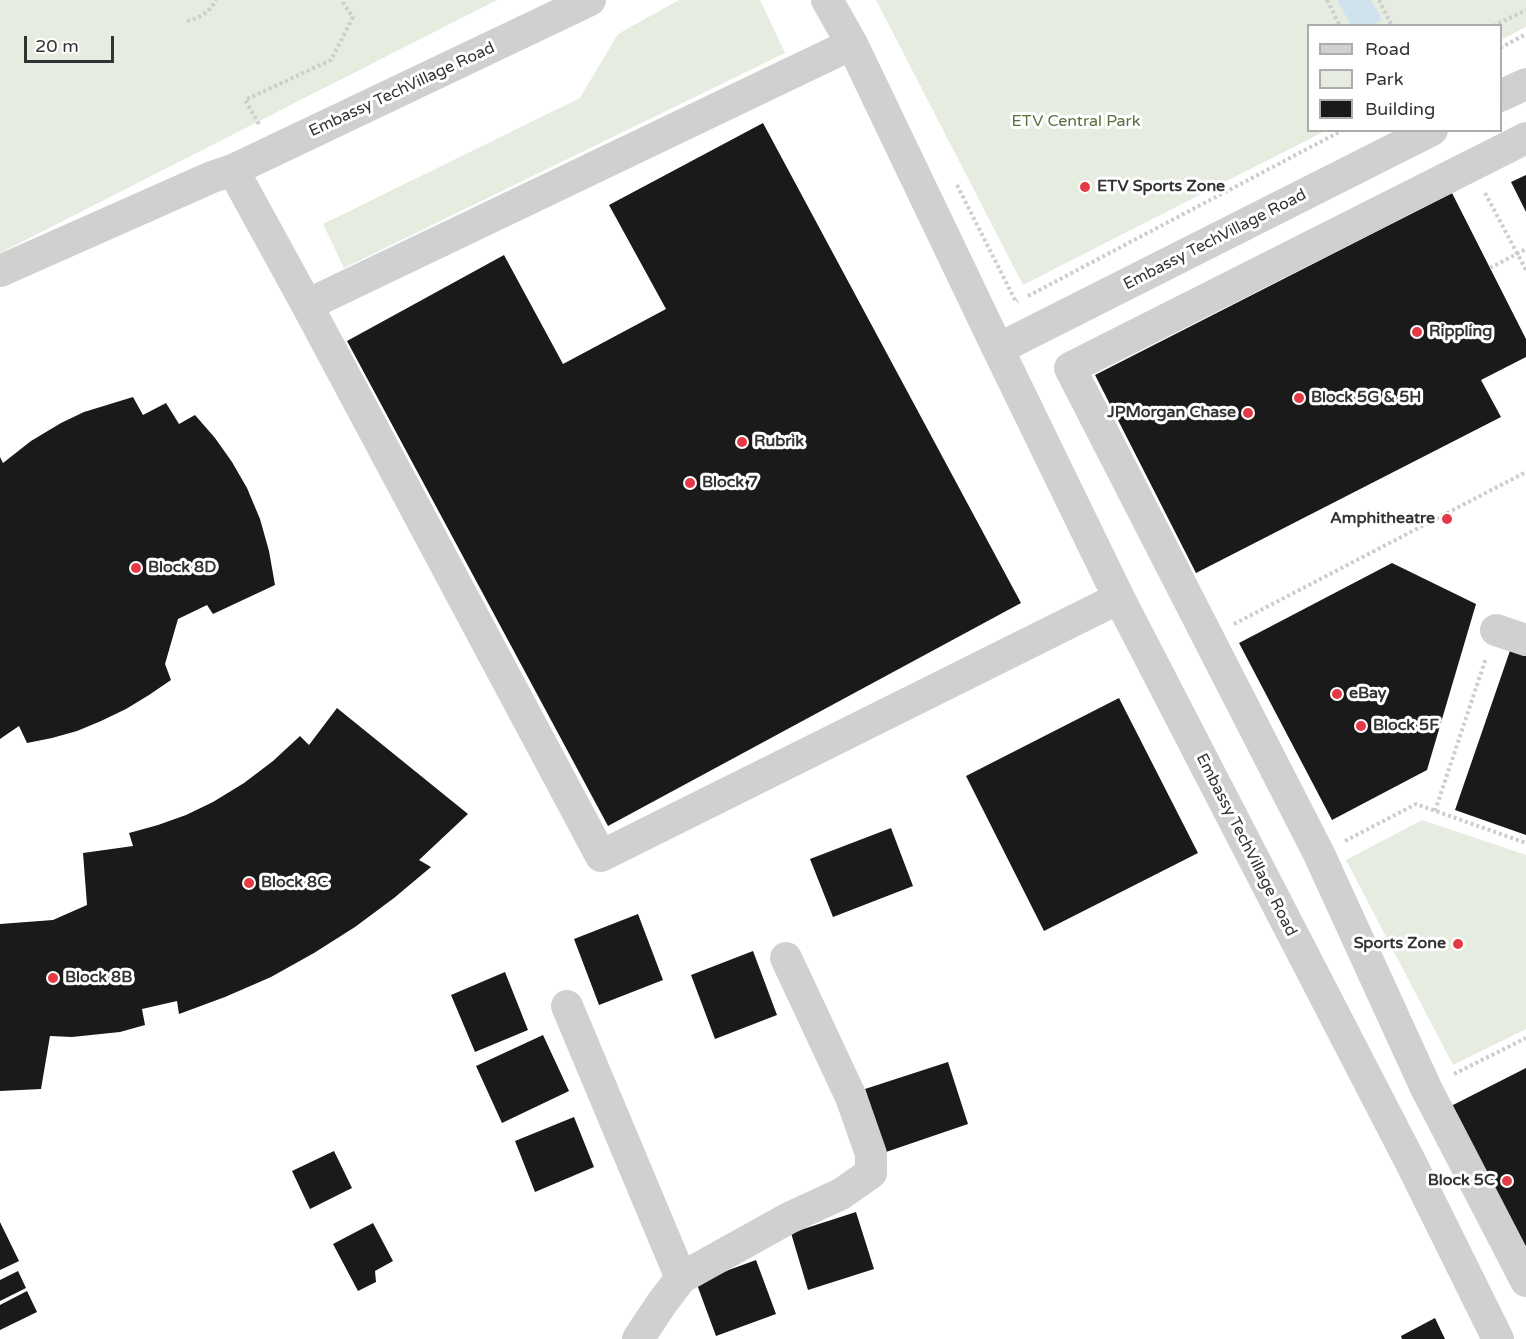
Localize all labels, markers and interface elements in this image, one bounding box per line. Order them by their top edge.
scale bar [27,24,117,62]
legend [1307,24,1502,132]
text: 20 m [35,35,79,57]
text: Road [1365,38,1410,60]
street label: Embassy TechVillage Road [306,39,498,141]
text: Park [1365,68,1403,90]
text: Building [1365,98,1435,120]
park label: ETV Central Park [1012,112,1140,132]
place label: ETV Sports Zone [1097,177,1225,197]
marker: ETV Sports Zone [1078,180,1092,194]
street label: Embassy TechVillage Road [1120,185,1310,295]
place label: Rippling [1429,322,1492,342]
marker: Rippling [1410,325,1424,339]
place label: Block 5G & 5H [1311,388,1421,408]
marker: Block 5G & 5H [1292,391,1306,405]
place label: JPMorgan Chase [1107,403,1236,423]
marker: JPMorgan Chase [1241,406,1255,420]
place label: Rubrik [754,432,804,452]
marker: Rubrik [735,435,749,449]
place label: Block 7 [702,473,758,493]
marker: Block 7 [683,476,697,490]
place label: Amphitheatre [1330,509,1435,529]
marker: Amphitheatre [1440,512,1454,526]
place label: Block 8D [148,558,216,578]
marker: Block 8D [129,561,143,575]
place label: eBay [1349,684,1386,704]
marker: eBay [1330,687,1344,701]
place label: Block 5F [1373,716,1439,736]
marker: Block 5F [1354,719,1368,733]
street label: Embassy TechVillage Road [1191,750,1301,940]
place label: Block 8C [261,873,328,893]
marker: Block 8C [242,876,256,890]
place label: Sports Zone [1354,934,1446,954]
marker: Sports Zone [1451,937,1465,951]
place label: Block 8B [65,968,132,988]
marker: Block 8B [46,971,60,985]
place label: Block 5C [1428,1171,1495,1191]
marker: Block 5C [1500,1174,1514,1188]

